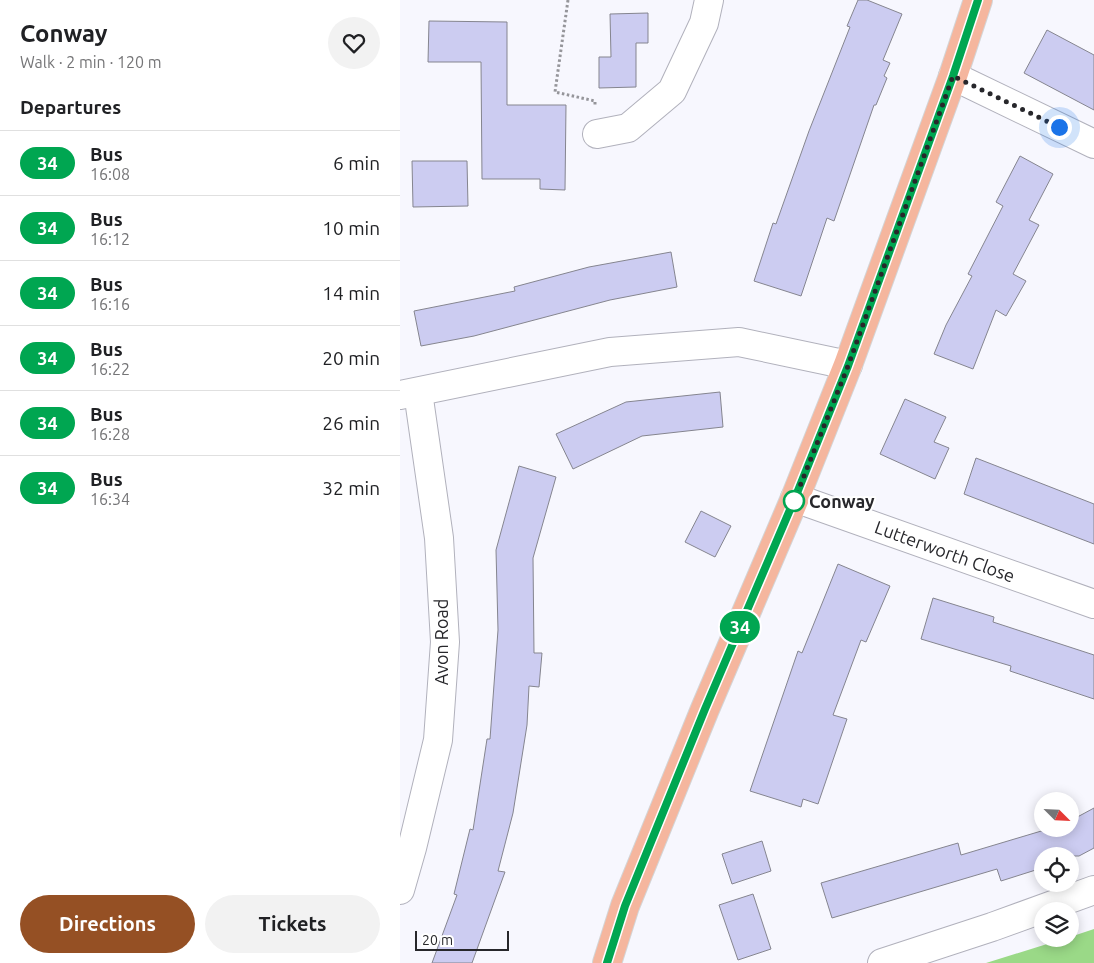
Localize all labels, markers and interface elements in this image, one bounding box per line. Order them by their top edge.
button: heart [328,17,380,69]
text: Conway [20,20,108,47]
text: Walk · 2 min · 120 m [20,53,162,71]
text: Departures [20,96,121,118]
your location [1047,115,1072,140]
text: Bus [90,143,123,165]
text: 6 min [333,152,380,174]
text: 34 [37,153,58,173]
text: 16:08 [90,165,130,183]
text: Bus [90,208,123,230]
text: 10 min [322,217,380,239]
text: 34 [37,218,58,238]
text: 16:12 [90,230,130,248]
text: Bus [90,273,123,295]
text: 14 min [322,282,380,304]
text: 34 [37,283,58,303]
text: 16:16 [90,295,130,313]
text: Bus [90,338,123,360]
text: 20 min [322,347,380,369]
text: 34 [37,348,58,368]
text: 16:22 [90,360,130,378]
text: Bus [90,403,123,425]
text: 26 min [322,412,380,434]
text: 34 [37,413,58,433]
text: 16:28 [90,425,130,443]
text: Bus [90,468,123,490]
text: 32 min [322,477,380,499]
text: 34 [37,478,58,498]
text: 16:34 [90,490,130,508]
marker: Conway [783,490,805,512]
place label: Conway [809,491,875,511]
street label: Lutterworth Close [872,516,1018,586]
street label: Avon Road [431,599,451,685]
line badge: 34 [718,611,762,643]
text: 34 [730,617,750,637]
north arrow [1034,792,1079,838]
map controls [1034,792,1079,947]
button: locate [1034,847,1079,892]
button: Directions [20,895,195,953]
button: Tickets [205,895,380,953]
button: layers [1034,902,1079,947]
scale bar [415,928,509,951]
text: 20 m [422,932,453,948]

